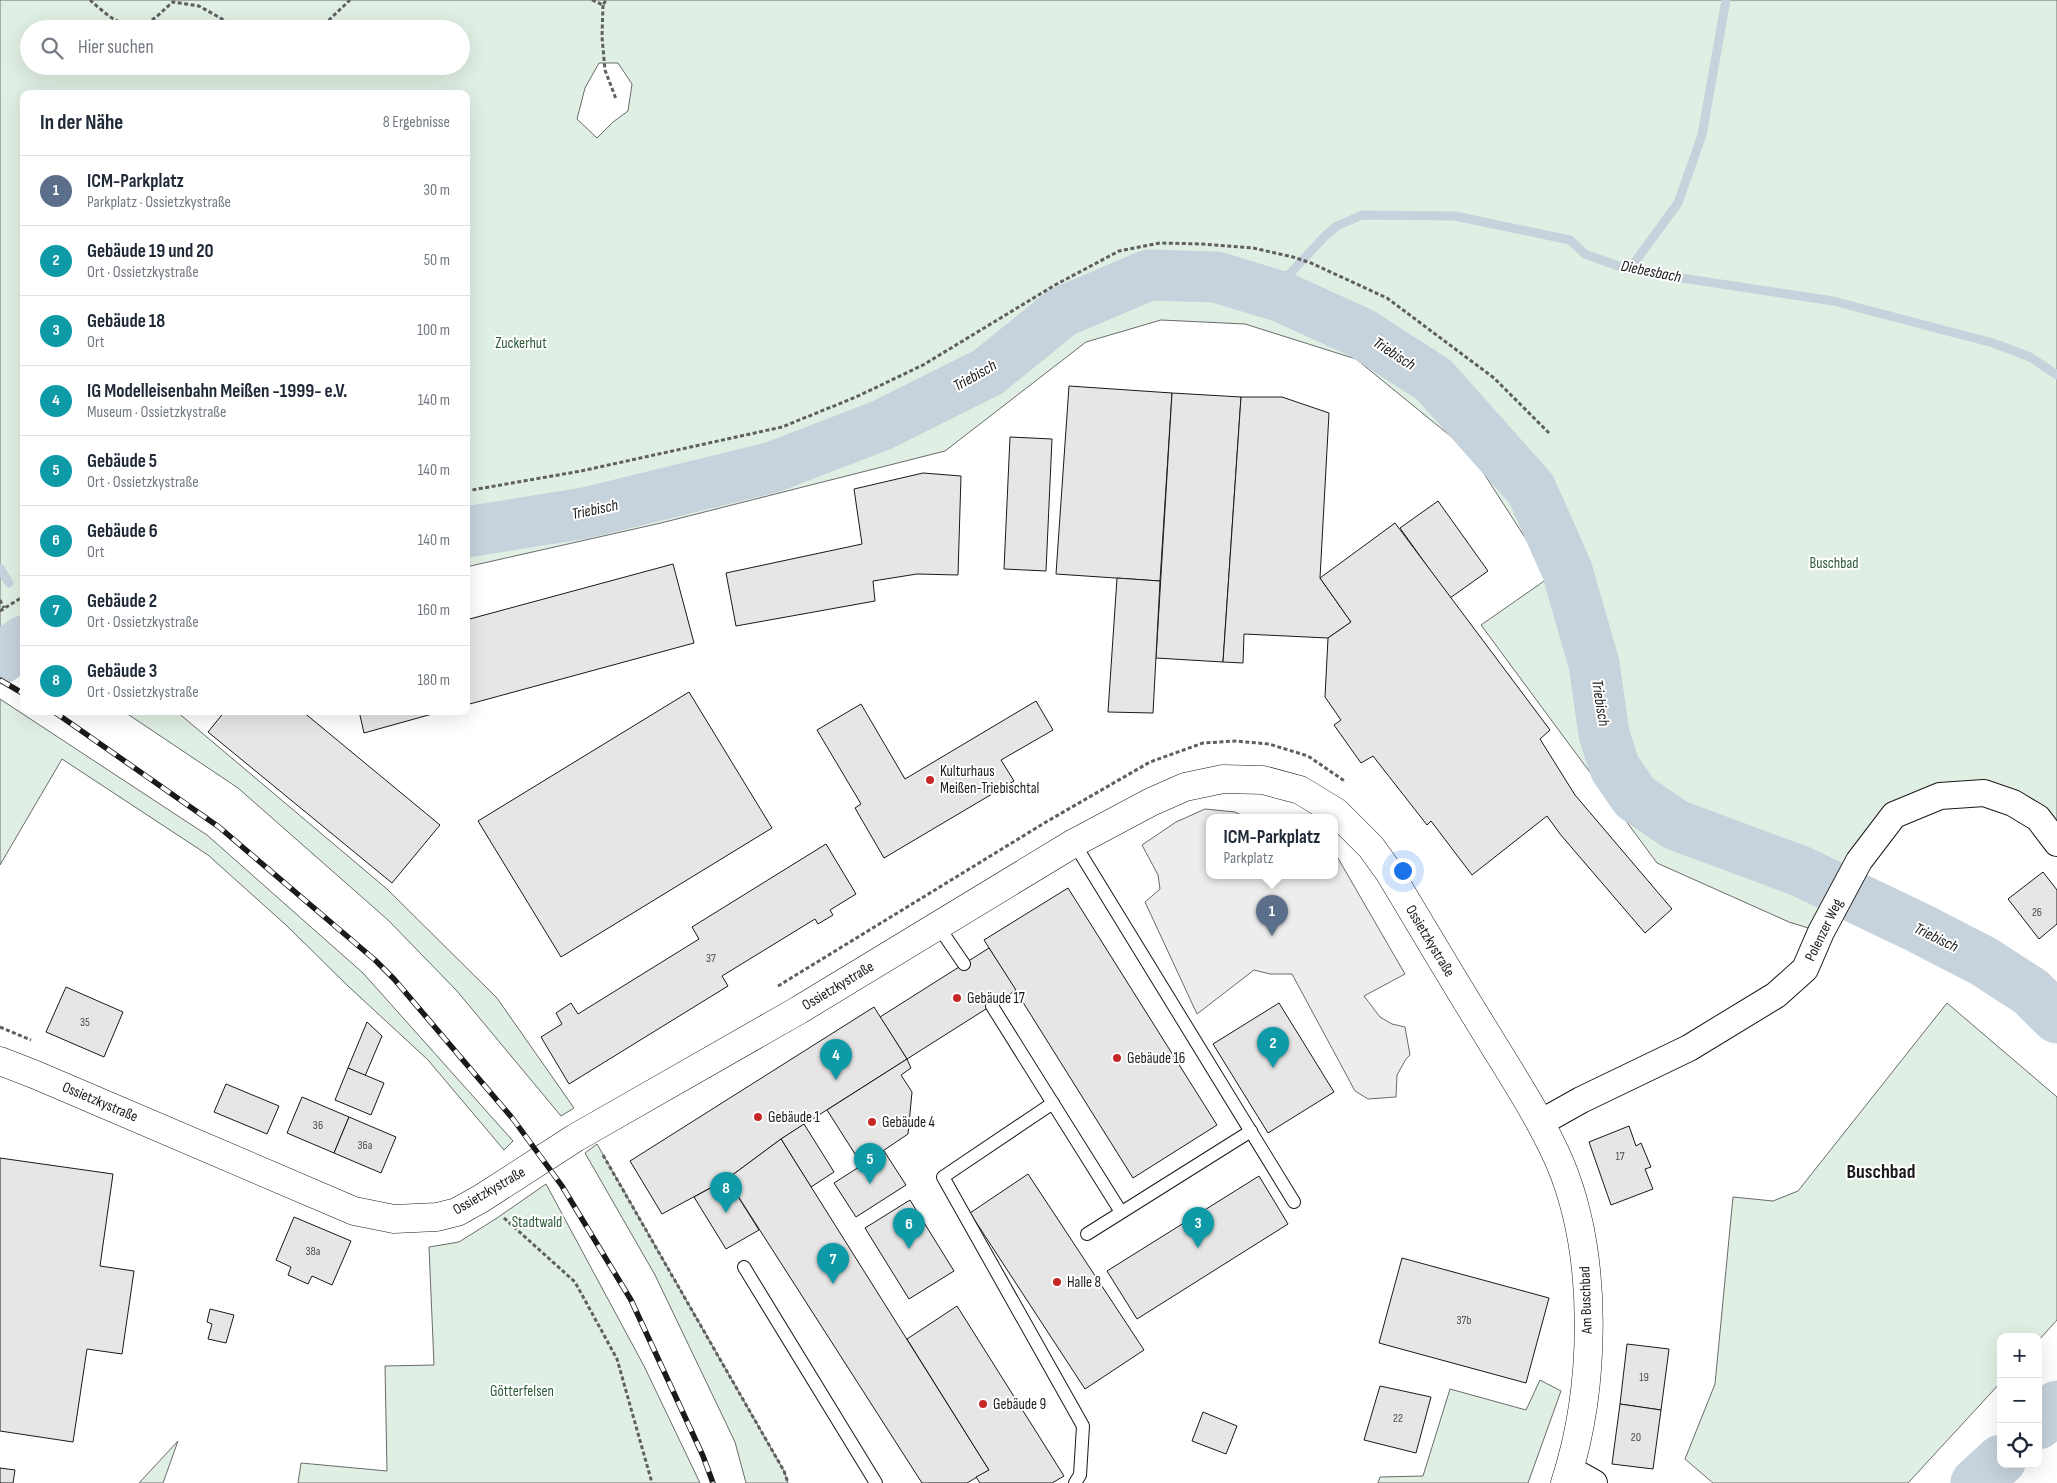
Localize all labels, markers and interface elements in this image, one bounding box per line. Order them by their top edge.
search box [20,20,470,75]
icon: search [38,34,66,62]
text: Hier suchen [78,36,154,59]
text: In der Nähe [40,110,123,135]
text: 8 Ergebnisse [383,113,450,132]
text: ICM-Parkplatz [87,170,184,193]
text: 1 [53,181,59,200]
text: 30 m [423,181,450,200]
text: Parkplatz · Ossietzkystraße [87,193,231,212]
text: Gebäude 19 und 20 [87,240,214,263]
text: 2 [52,251,60,270]
text: 50 m [424,251,450,270]
water label: Diebesbach [1619,257,1683,287]
text: Ort · Ossietzkystraße [87,263,199,282]
text: Gebäude 18 [87,310,165,333]
text: 3 [52,321,60,340]
text: 100 m [417,321,450,340]
text: Ort [87,333,105,352]
water label: Triebisch [1369,333,1419,375]
park label: Zuckerhut [495,334,547,353]
water label: Triebisch [950,356,1000,396]
text: IG Modelleisenbahn Meißen -1999- e.V. [87,380,347,403]
text: 4 [52,391,60,410]
text: 140 m [418,391,450,410]
text: Museum · Ossietzkystraße [87,403,226,422]
text: Gebäude 5 [87,450,157,473]
text: 5 [52,461,60,480]
text: 140 m [418,461,450,480]
text: Ort · Ossietzkystraße [87,473,199,492]
water label: Triebisch [570,496,620,524]
text: Gebäude 6 [87,520,158,543]
text: 6 [52,531,60,550]
text: 140 m [418,531,450,550]
text: Ort [87,543,105,562]
park label: Buschbad [1810,554,1859,573]
text: Gebäude 2 [87,590,157,613]
text: 7 [53,601,59,620]
text: 160 m [417,601,450,620]
text: Ort · Ossietzkystraße [87,613,199,632]
text: Gebäude 3 [87,660,157,683]
text: 8 [52,671,60,690]
text: 180 m [417,671,450,690]
water label: Triebisch [1587,678,1613,728]
text: Ort · Ossietzkystraße [87,683,199,702]
place label: Kulturhaus Meißen-Triebischtal [940,762,1039,798]
marker: Kulturhaus Meißen-Triebischtal [924,774,936,786]
popup [1206,814,1338,879]
text: ICM-Parkplatz [1224,826,1320,849]
text: Parkplatz [1224,849,1273,868]
your location [1390,858,1416,884]
pin: 1 [1256,895,1288,936]
street label: Polenzer Weg [1801,896,1847,964]
street label: Ossietzkystraße [1401,902,1459,980]
house number: 26 [2032,905,2042,920]
water label: Triebisch [1911,919,1961,957]
house number: 37 [706,951,716,966]
street label: Ossietzkystraße [799,957,877,1015]
place label: Gebäude 17 [967,989,1025,1008]
marker: Gebäude 17 [951,992,963,1004]
house number: 35 [80,1015,90,1030]
pin: 2 [1257,1027,1289,1068]
pin: 4 [820,1039,852,1080]
place label: Gebäude 16 [1127,1049,1185,1068]
marker: Gebäude 16 [1111,1052,1123,1064]
street label: Ossietzkystraße [59,1078,141,1126]
place label: Gebäude 1 [768,1108,820,1127]
marker: Gebäude 1 [752,1111,764,1123]
place label: Gebäude 4 [882,1113,935,1132]
marker: Gebäude 4 [866,1116,878,1128]
house number: 36 [313,1118,323,1133]
house number: 36a [358,1138,373,1153]
pin: 5 [854,1143,886,1184]
house number: 17 [1616,1149,1625,1164]
district label: Buschbad [1847,1160,1915,1184]
street label: Ossietzkystraße [449,1163,529,1219]
pin: 8 [710,1172,742,1213]
pin: 3 [1182,1207,1214,1248]
pin: 6 [893,1208,925,1249]
park label: Stadtwald [512,1213,562,1232]
pin: 7 [817,1243,849,1284]
house number: 38a [306,1244,321,1259]
street label: Am Buschbad [1575,1266,1597,1335]
place label: Halle 8 [1067,1273,1101,1292]
marker: Halle 8 [1051,1276,1063,1288]
house number: 37b [1457,1313,1471,1328]
map controls [1997,1333,2042,1468]
button: + [1997,1333,2042,1378]
house number: 19 [1639,1370,1649,1385]
button: − [1997,1378,2042,1423]
park label: Götterfelsen [490,1382,554,1401]
place label: Gebäude 9 [993,1395,1046,1414]
marker: Gebäude 9 [977,1398,989,1410]
house number: 22 [1393,1411,1403,1426]
button: locate [1997,1423,2042,1468]
house number: 20 [1631,1430,1641,1445]

